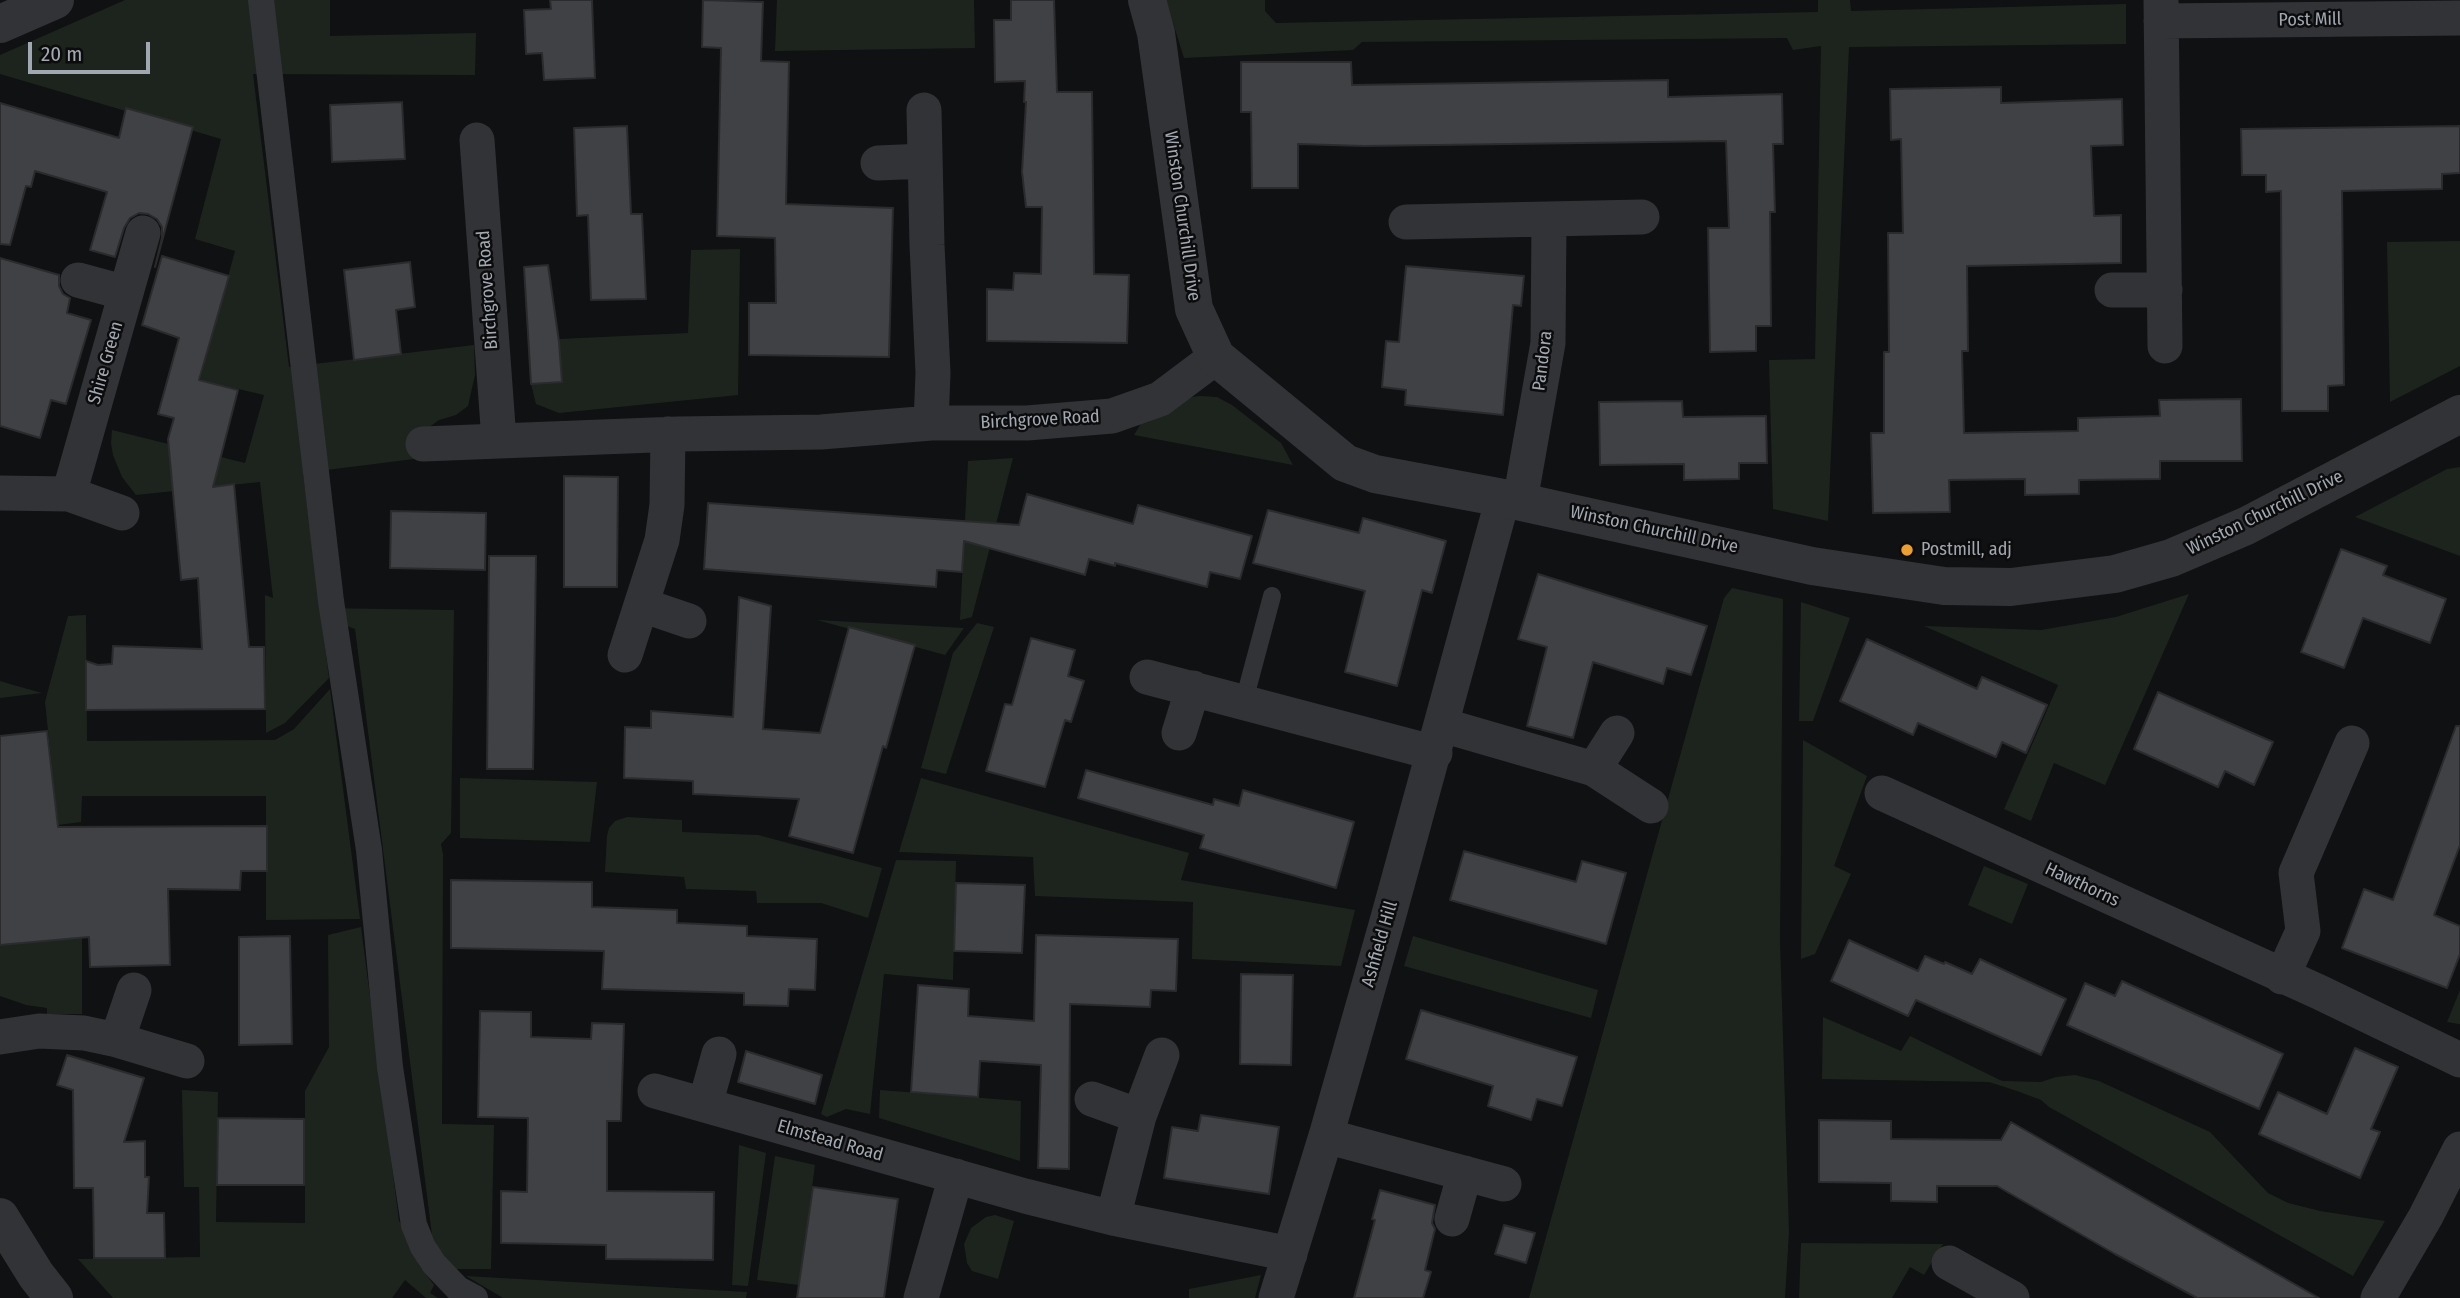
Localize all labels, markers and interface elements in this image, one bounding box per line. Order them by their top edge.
street label: Post Mill [2278,9,2342,31]
scale bar [32,28,154,72]
text: 20 m [41,41,82,67]
street label: Winston Churchill Drive [1159,130,1205,302]
street label: Birchgrove Road [473,230,503,350]
street label: Shire Green [84,319,128,407]
street label: Pandora [1529,330,1557,392]
street label: Birchgrove Road [980,406,1100,434]
street label: Winston Churchill Drive [2183,466,2347,560]
street label: Winston Churchill Drive [1568,502,1740,558]
place label: Postmill, adj [1921,539,2012,561]
marker: Postmill, adj [1899,542,1915,558]
street label: Hawthorns [2041,858,2123,912]
street label: Ashfield Hill [1357,899,1403,989]
street label: Elmstead Road [775,1116,885,1166]

